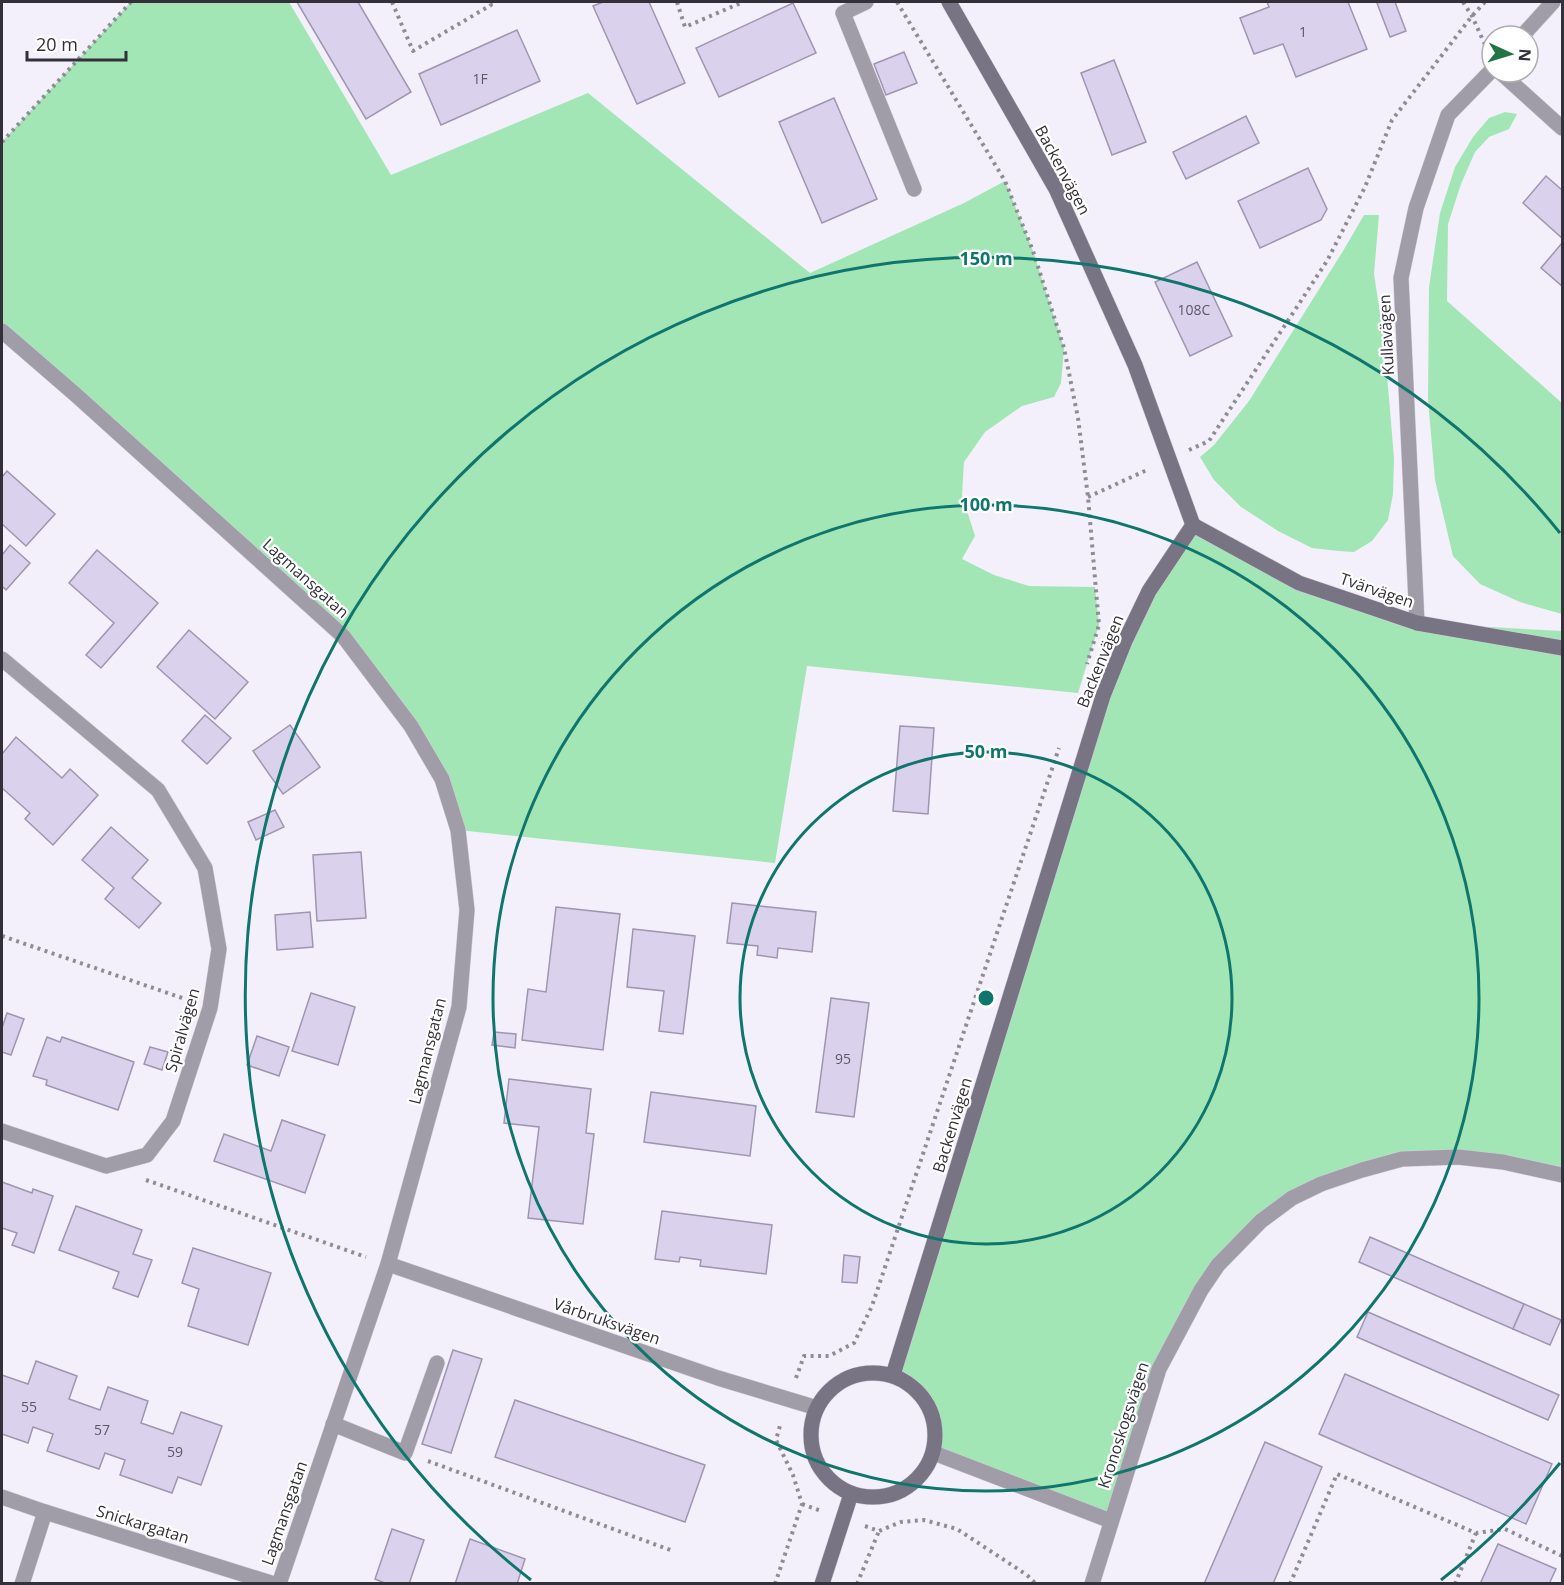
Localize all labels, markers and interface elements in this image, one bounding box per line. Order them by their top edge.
house number: 1 [1299,22,1307,41]
scale bar [27,24,126,62]
north arrow [1480,24,1540,84]
text: 20 m [36,32,78,56]
text: N [1514,48,1536,62]
house number: 1F [472,69,488,88]
street label: Backenvägen [1030,121,1096,219]
text: 150 m [959,246,1013,270]
street label: Kullavägen [1373,294,1399,376]
house number: 108C [1178,300,1211,319]
text: 100 m [959,492,1013,516]
street label: Lagmansgatan [258,533,354,623]
street label: Tvärvägen [1337,567,1417,613]
street label: Backenvägen [1071,611,1129,711]
text: 50 m [965,739,1007,763]
street label: Spiralvägen [160,985,204,1075]
centre of rings [976,988,996,1008]
street label: Lagmansgatan [403,995,451,1107]
house number: 95 [835,1049,851,1068]
street label: Backenvägen [927,1075,977,1175]
street label: Vårbruksvägen [551,1292,663,1350]
street label: Kronoskogsvägen [1092,1359,1154,1491]
house number: 55 [21,1397,37,1416]
house number: 57 [94,1420,110,1439]
house number: 59 [167,1442,183,1461]
street label: Lagmansgatan [256,1458,312,1568]
street label: Snickargatan [94,1499,192,1549]

